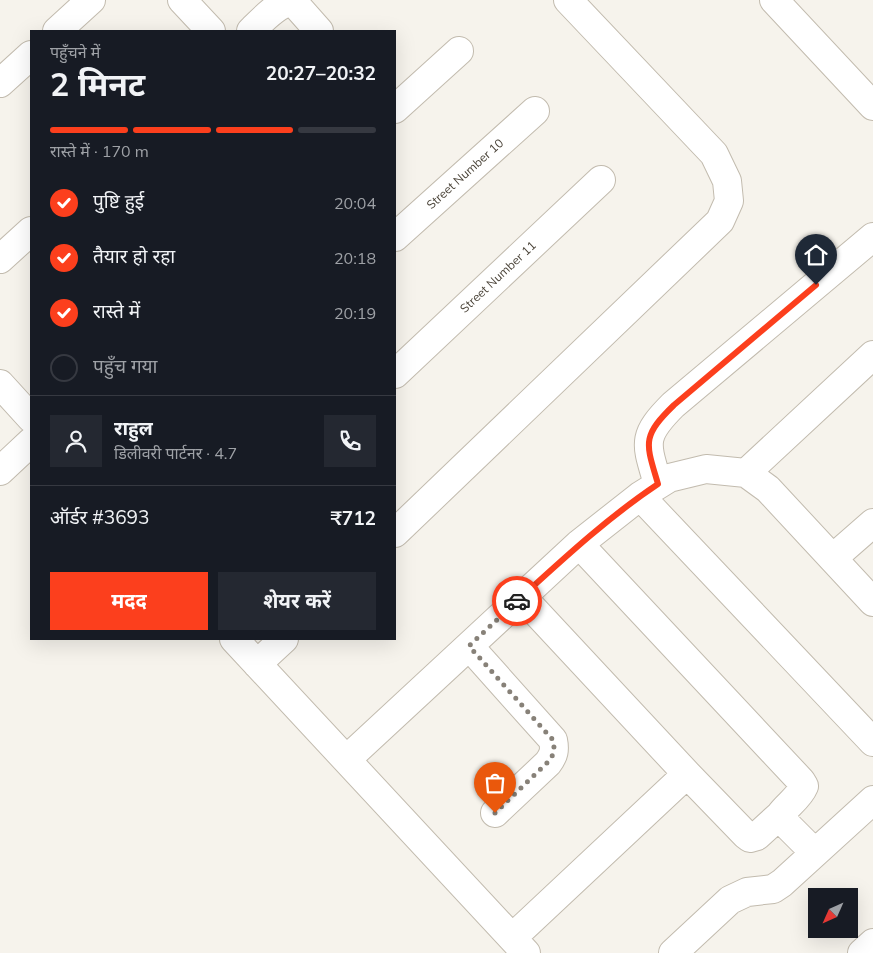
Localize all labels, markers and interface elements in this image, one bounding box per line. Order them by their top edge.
text: पहुँचने में [50,42,100,62]
text: 20:27–20:32 [266,61,376,85]
text: 2 मिनट [50,64,145,104]
street label: Street Number 10 [423,135,506,212]
text: रास्ते में · 170 m [50,141,149,161]
icon: check [50,189,78,217]
text: पुष्टि हुई [93,189,144,213]
text: 20:04 [334,193,376,213]
pin [795,234,837,285]
street label: Street Number 11 [457,238,539,316]
icon: home [802,241,830,269]
icon: check [50,244,78,272]
text: तैयार हो रहा [93,244,175,268]
text: 20:18 [334,248,376,268]
icon: check [50,299,78,327]
text: रास्ते में [93,299,140,323]
text: 20:19 [334,303,376,323]
text: पहुँच गया [93,354,158,378]
button: person [50,415,102,467]
button: phone [324,415,376,467]
text: राहुल [114,416,153,440]
text: डिलीवरी पार्टनर · 4.7 [114,443,237,463]
text: ऑर्डर #3693 [50,505,149,529]
text: ₹712 [330,506,376,530]
button: मदद [50,572,208,630]
button: शेयर करें [218,572,376,630]
courier [492,576,542,626]
icon: car [503,587,531,615]
pin [474,762,516,813]
icon: bag [481,769,509,797]
north arrow [808,888,858,938]
map controls [808,888,858,938]

